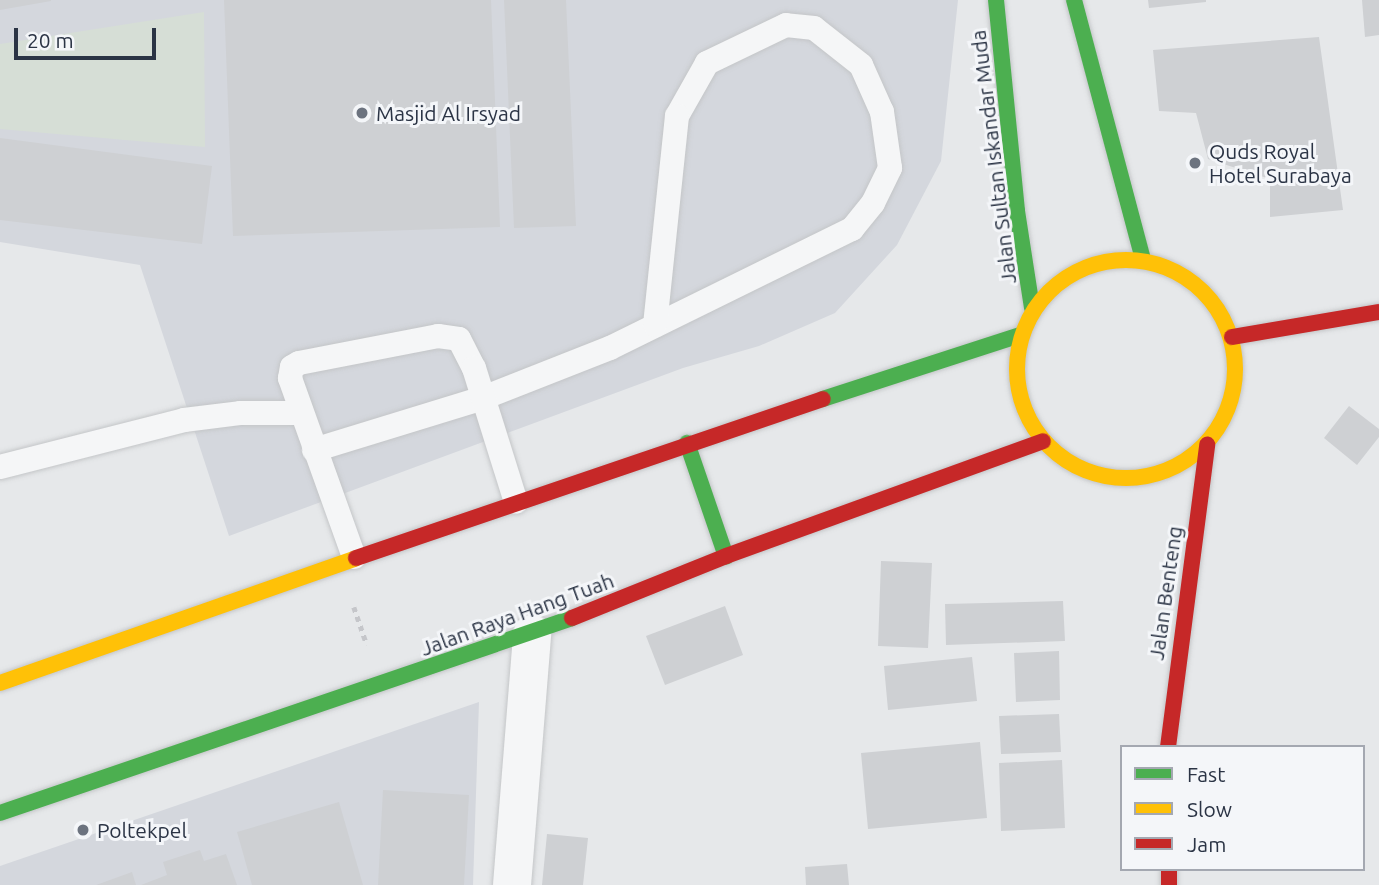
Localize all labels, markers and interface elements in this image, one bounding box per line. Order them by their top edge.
scale bar [18,14,159,58]
text: 20 m [27,28,74,52]
street label: Jalan Sultan Iskandar Muda [965,29,1021,285]
place label: Masjid Al Irsyad [376,100,521,126]
marker: Masjid Al Irsyad [354,105,370,121]
place label: Quds Royal Hotel Surabaya [1209,138,1352,188]
marker: Quds Royal Hotel Surabaya [1187,155,1203,171]
street label: Jalan Benteng [1143,524,1187,662]
street label: Jalan Raya Hang Tuah [417,567,617,661]
legend [1120,745,1365,871]
text: Fast [1187,762,1225,786]
text: Slow [1187,797,1232,821]
place label: Poltekpel [97,817,187,843]
marker: Poltekpel [75,822,91,838]
text: Jam [1187,832,1226,856]

